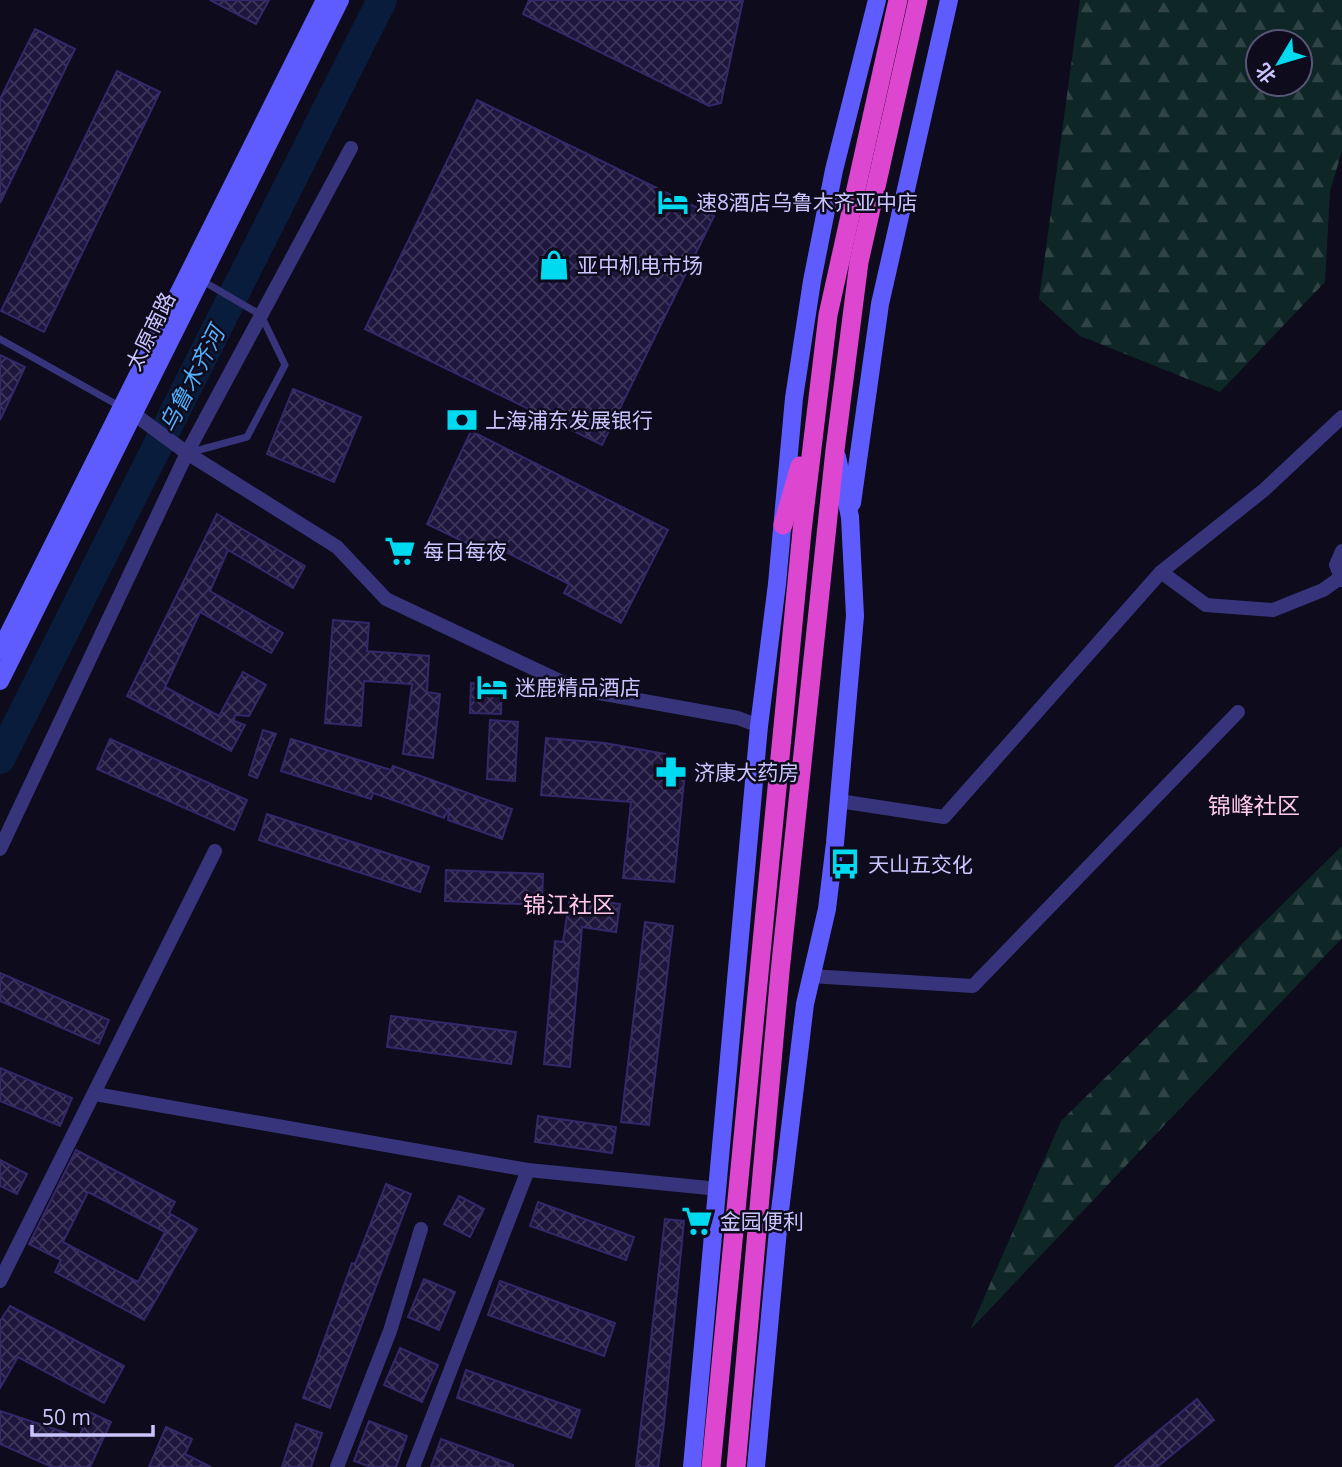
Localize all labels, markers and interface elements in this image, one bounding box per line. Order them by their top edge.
north arrow [1244,28,1314,98]
text: 北 [1250,58,1282,89]
hotel icon: 速8酒店乌鲁木齐亚中店 [656,185,690,219]
place label: 速8酒店乌鲁木齐亚中店 [696,188,918,216]
shop icon: 亚中机电市场 [537,248,571,282]
place label: 亚中机电市场 [577,251,703,279]
street label: 太原南路 [119,287,181,375]
water label: 乌鲁木齐河 [151,317,233,437]
bank icon: 上海浦东发展银行 [445,403,479,437]
place label: 上海浦东发展银行 [485,406,653,434]
supermarket icon: 每日每夜 [383,534,417,568]
place label: 每日每夜 [423,537,507,565]
hotel icon: 迷鹿精品酒店 [475,670,509,704]
place label: 迷鹿精品酒店 [515,673,641,701]
pharmacy icon: 济康大药房 [654,755,688,789]
place label: 济康大药房 [694,758,799,786]
district label: 锦峰社区 [1208,789,1300,821]
bus stop icon: 天山五交化 [828,847,862,881]
place label: 天山五交化 [868,850,973,878]
district label: 锦江社区 [523,888,615,920]
supermarket icon: 金园便利 [680,1204,714,1238]
place label: 金园便利 [720,1207,804,1235]
scale bar [32,1394,152,1438]
text: 50 m [42,1403,91,1431]

